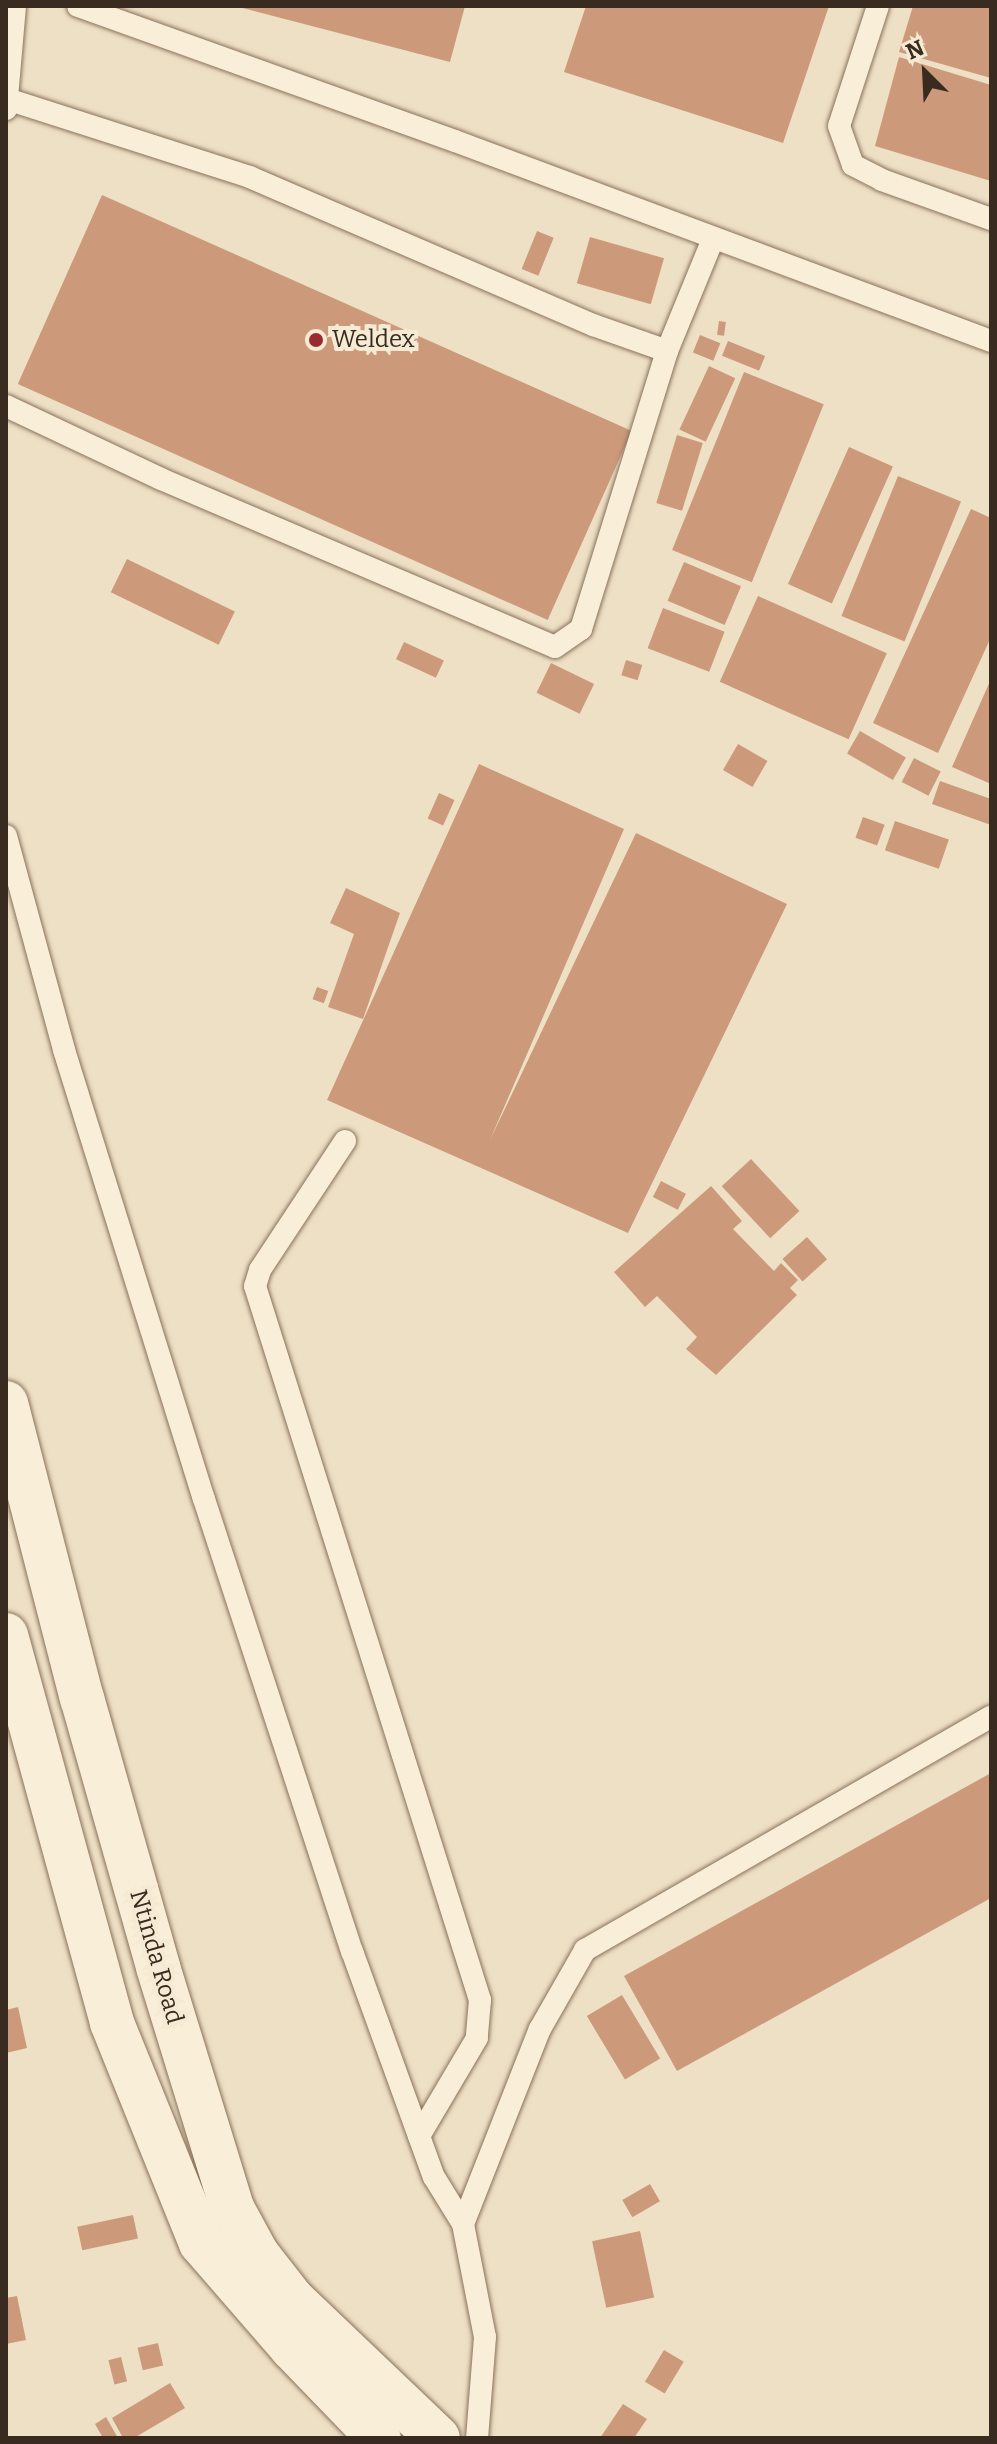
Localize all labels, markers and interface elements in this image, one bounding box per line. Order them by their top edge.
north arrow [885,32,965,112]
text: N [902,34,928,65]
place label: Weldex [332,326,415,354]
marker: Weldex [307,331,325,349]
street label: Ntinda Road [123,1887,189,2027]

